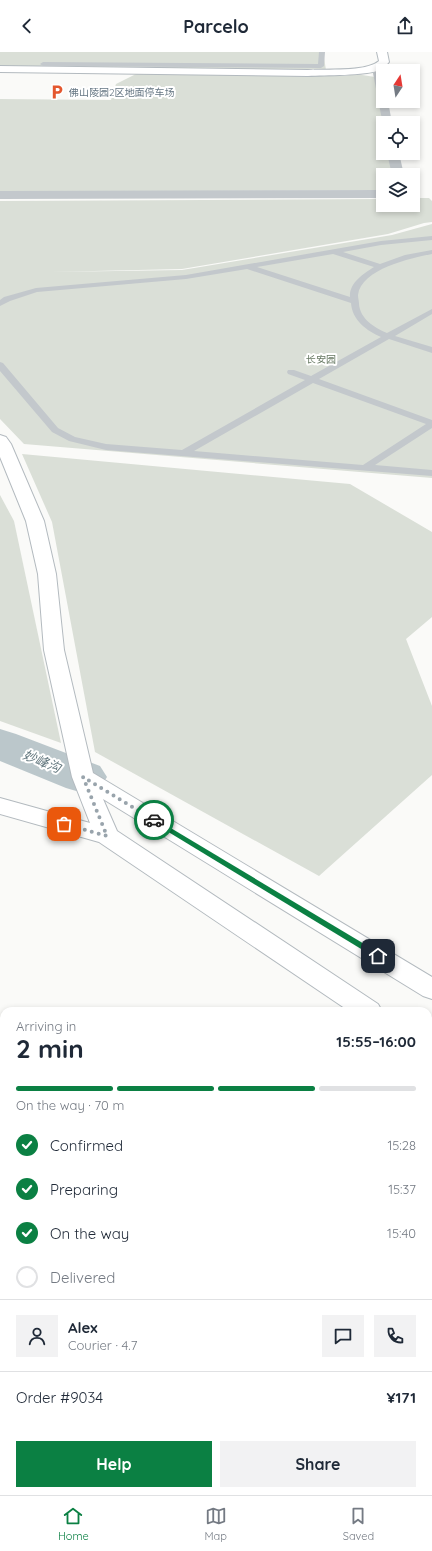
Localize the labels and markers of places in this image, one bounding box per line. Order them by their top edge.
parking icon: 佛山陵园2区地面停车场 [48,83,66,101]
place label: 佛山陵园2区地面停车场 [68,86,175,99]
pin [47,807,81,841]
pin [361,939,395,973]

